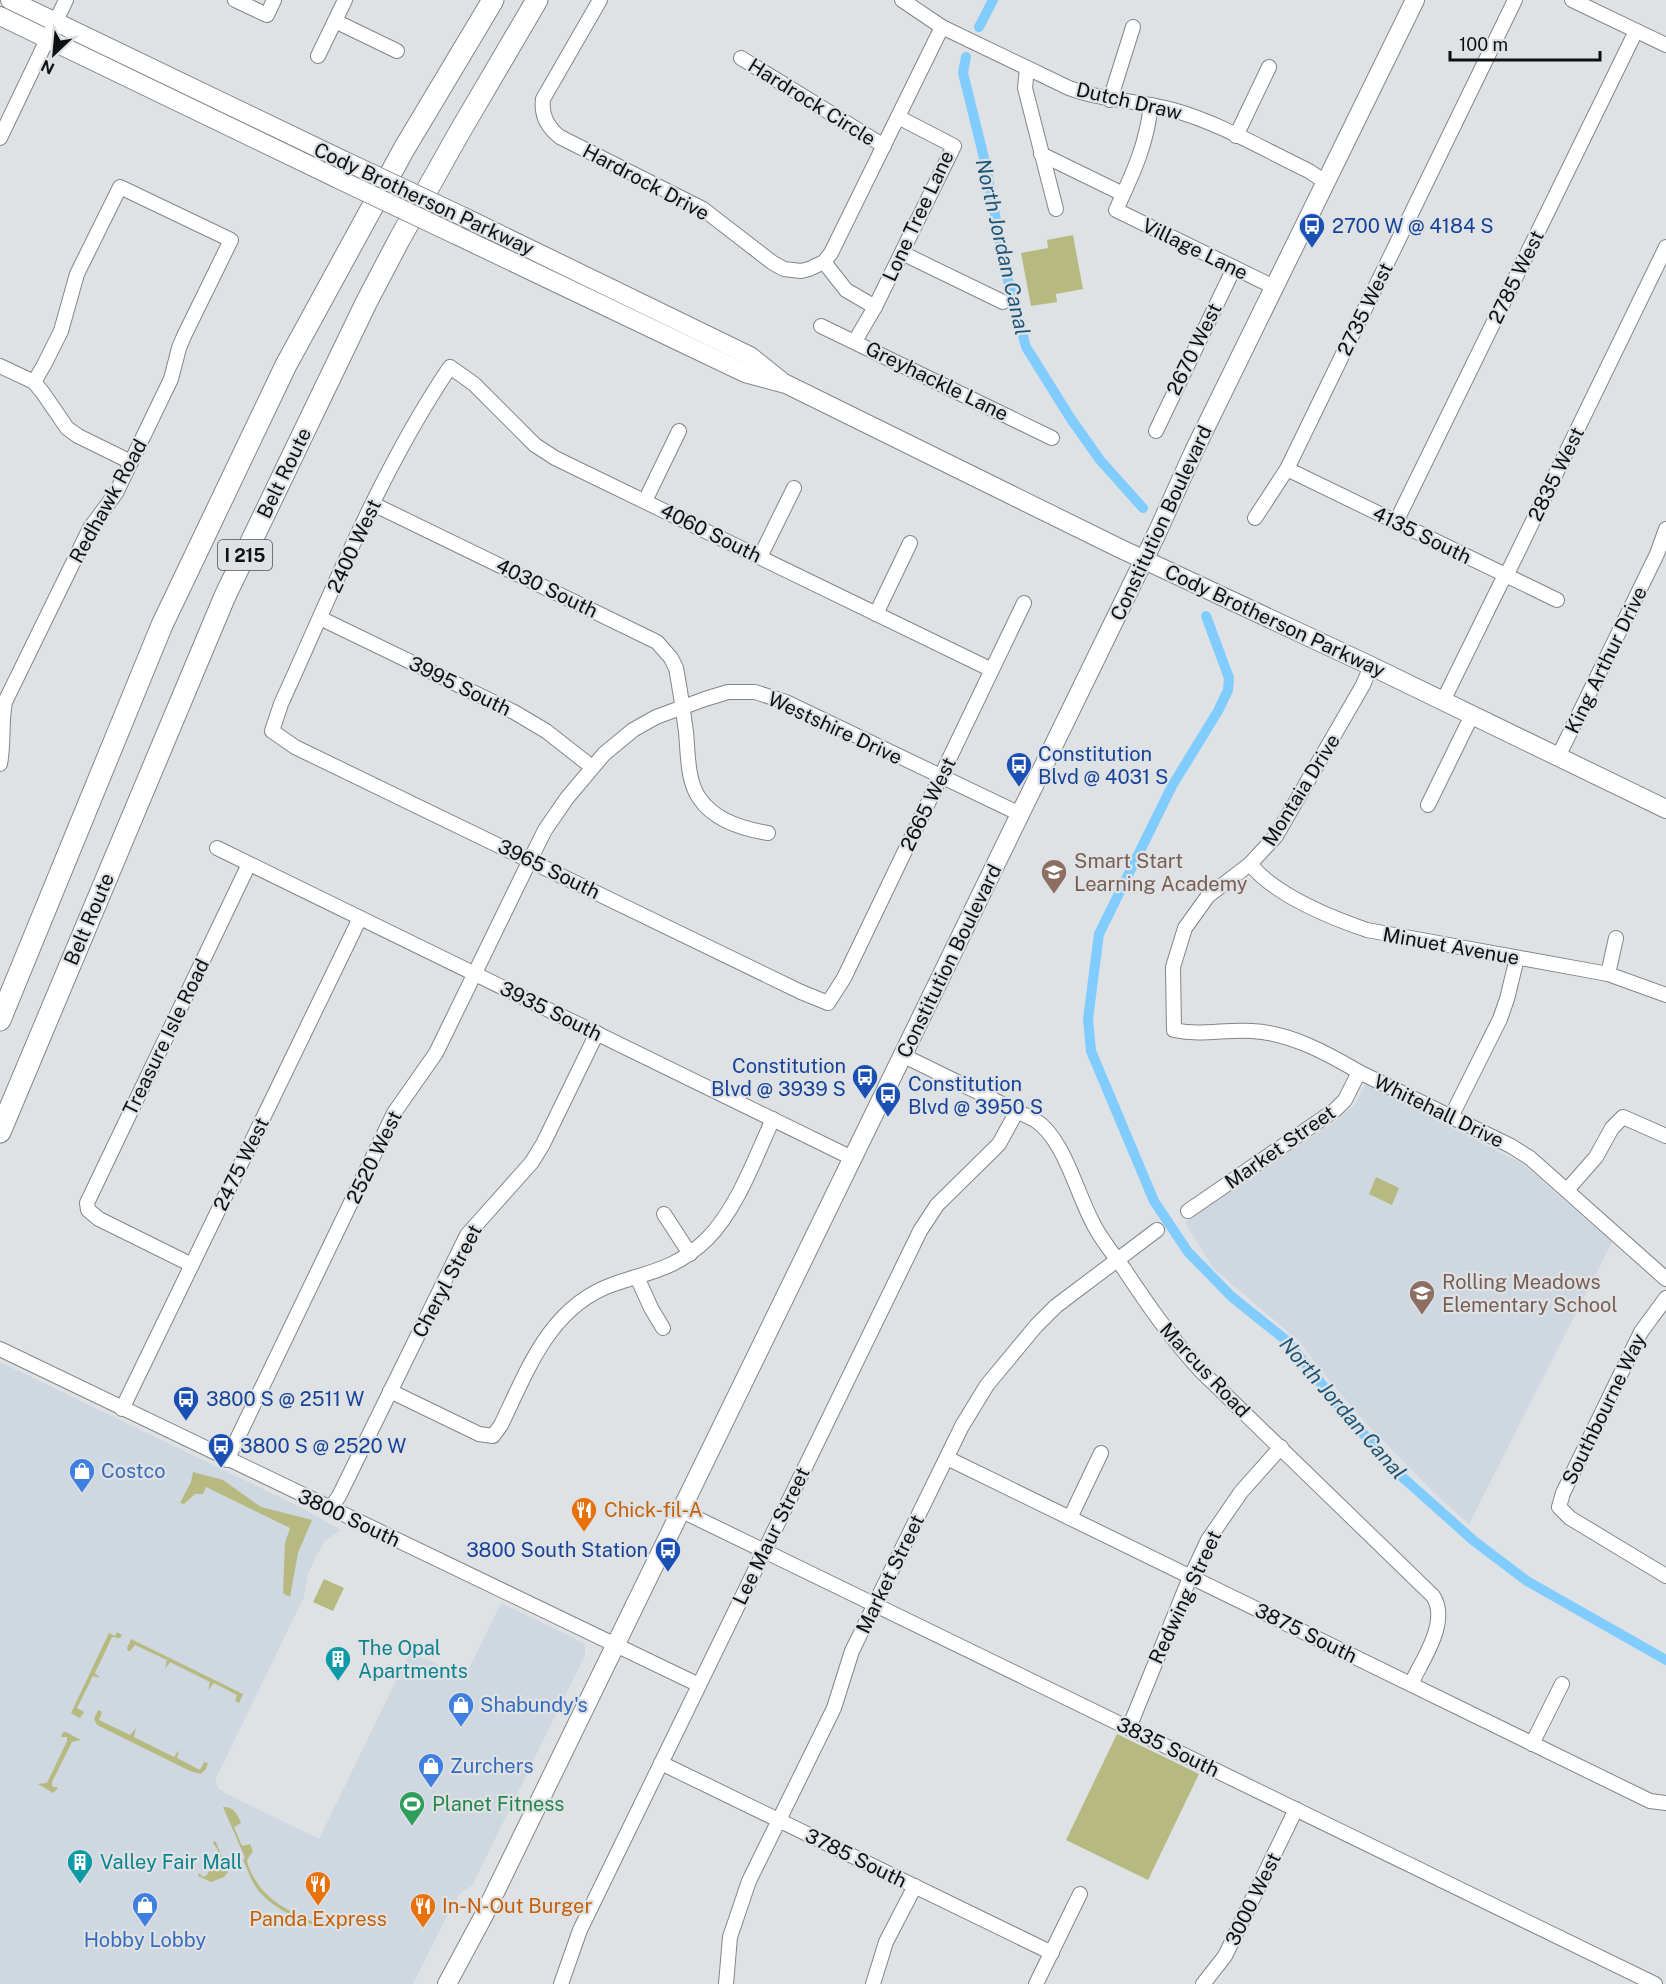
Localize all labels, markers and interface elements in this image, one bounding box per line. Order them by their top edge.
north arrow [24,24,84,84]
scale bar [1450,24,1600,62]
text: 100 m [1459,34,1508,55]
street label: Hardrock Circle [744,53,880,151]
text: N [38,56,57,78]
street label: Dutch Draw [1074,77,1185,125]
street label: Cody Brotherson Parkway [310,137,538,261]
street label: Hardrock Drive [579,139,713,225]
street label: Lone Tree Lane [877,147,959,285]
water label: North Jordan Canal [971,156,1035,338]
bus stop icon: 2700 W @ 4184 S [1297,211,1327,249]
street label: Village Lane [1138,213,1252,285]
place label: 2700 W @ 4184 S [1332,214,1494,238]
street label: 2785 West [1483,226,1549,328]
street label: 2735 West [1332,259,1398,359]
street label: 2670 West [1161,299,1227,399]
street label: Greyhackle Lane [862,336,1012,426]
street label: Constitution Boulevard [1105,422,1217,624]
street label: 2835 West [1523,423,1589,525]
street label: Belt Route [252,424,316,522]
street label: Redhawk Road [64,435,152,567]
street label: 2400 West [322,495,386,597]
street label: 4060 South [656,498,766,568]
street label: 4135 South [1369,501,1475,569]
road number: I 215 [218,540,272,570]
street label: 4030 South [492,553,602,623]
street label: Cody Brotherson Parkway [1161,559,1389,683]
street label: King Arthur Drive [1560,582,1652,738]
street label: 3995 South [405,651,515,721]
street label: Westshire Drive [764,686,906,770]
street label: Montaia Drive [1257,730,1345,850]
place label: Constitution Blvd @ 4031 S [1038,742,1169,789]
bus stop icon: Constitution Blvd @ 4031 S [1004,750,1034,788]
street label: 2665 West [895,753,961,855]
street label: 3965 South [494,834,604,904]
place label: Smart Start Learning Academy [1074,849,1248,896]
school or university icon: Smart Start Learning Academy [1039,857,1069,895]
street label: Constitution Boulevard [892,860,1006,1062]
street label: Belt Route [59,869,119,969]
street label: Minuet Avenue [1381,922,1521,970]
street label: Treasure Isle Road [118,955,214,1119]
street label: 3935 South [496,976,606,1046]
place label: Constitution Blvd @ 3939 S [711,1054,846,1101]
bus stop icon: Constitution Blvd @ 3939 S [850,1062,880,1100]
street label: Whitehall Drive [1370,1069,1508,1153]
place label: Constitution Blvd @ 3950 S [908,1072,1043,1119]
bus stop icon: Constitution Blvd @ 3950 S [873,1080,903,1118]
street label: Market Street [1220,1100,1340,1194]
street label: 2520 West [341,1107,407,1207]
street label: 2475 West [208,1113,274,1215]
street label: Cheryl Street [407,1220,487,1342]
place label: Rolling Meadows Elementary School [1442,1270,1617,1317]
school or university icon: Rolling Meadows Elementary School [1407,1278,1437,1316]
street label: Marcus Road [1155,1318,1255,1422]
street label: Southbourne Way [1557,1329,1651,1488]
water label: North Jordan Canal [1274,1332,1412,1484]
bus stop icon: 3800 S @ 2511 W [171,1384,201,1422]
place label: 3800 S @ 2511 W [206,1387,364,1411]
bus stop icon: 3800 S @ 2520 W [206,1431,236,1469]
place label: 3800 S @ 2520 W [240,1434,406,1458]
shop icon: Costco [67,1456,97,1494]
place label: Costco [101,1459,166,1483]
street label: Lee Maur Street [727,1463,815,1609]
street label: 3800 South [294,1484,404,1552]
restaurant icon: Chick-fil-A [569,1495,599,1533]
place label: Chick-fil-A [604,1498,703,1522]
street label: Market Street [851,1511,929,1637]
street label: Redwing Street [1144,1526,1226,1668]
bus stop icon: 3800 South Station [653,1535,683,1573]
place label: 3800 South Station [466,1538,648,1562]
street label: 3875 South [1251,1598,1361,1668]
place label: The Opal Apartments [358,1636,468,1683]
building icon: The Opal Apartments [323,1644,353,1682]
shop icon: Shabundy's [446,1690,476,1728]
place label: Shabundy's [480,1693,588,1717]
street label: 3835 South [1113,1712,1223,1782]
shop icon: Zurchers [416,1751,446,1789]
place label: Zurchers [450,1754,534,1778]
sports icon: Planet Fitness [397,1789,427,1827]
place label: Planet Fitness [432,1792,564,1816]
street label: 3785 South [801,1823,911,1893]
building icon: Valley Fair Mall [65,1847,95,1885]
street label: 3000 West [1220,1849,1286,1949]
place label: Valley Fair Mall [100,1850,243,1874]
restaurant icon: Panda Express [303,1869,333,1907]
shop icon: Hobby Lobby [130,1890,160,1928]
restaurant icon: In-N-Out Burger [408,1891,438,1929]
place label: In-N-Out Burger [442,1894,592,1918]
place label: Panda Express [249,1907,387,1931]
place label: Hobby Lobby [84,1928,207,1952]

